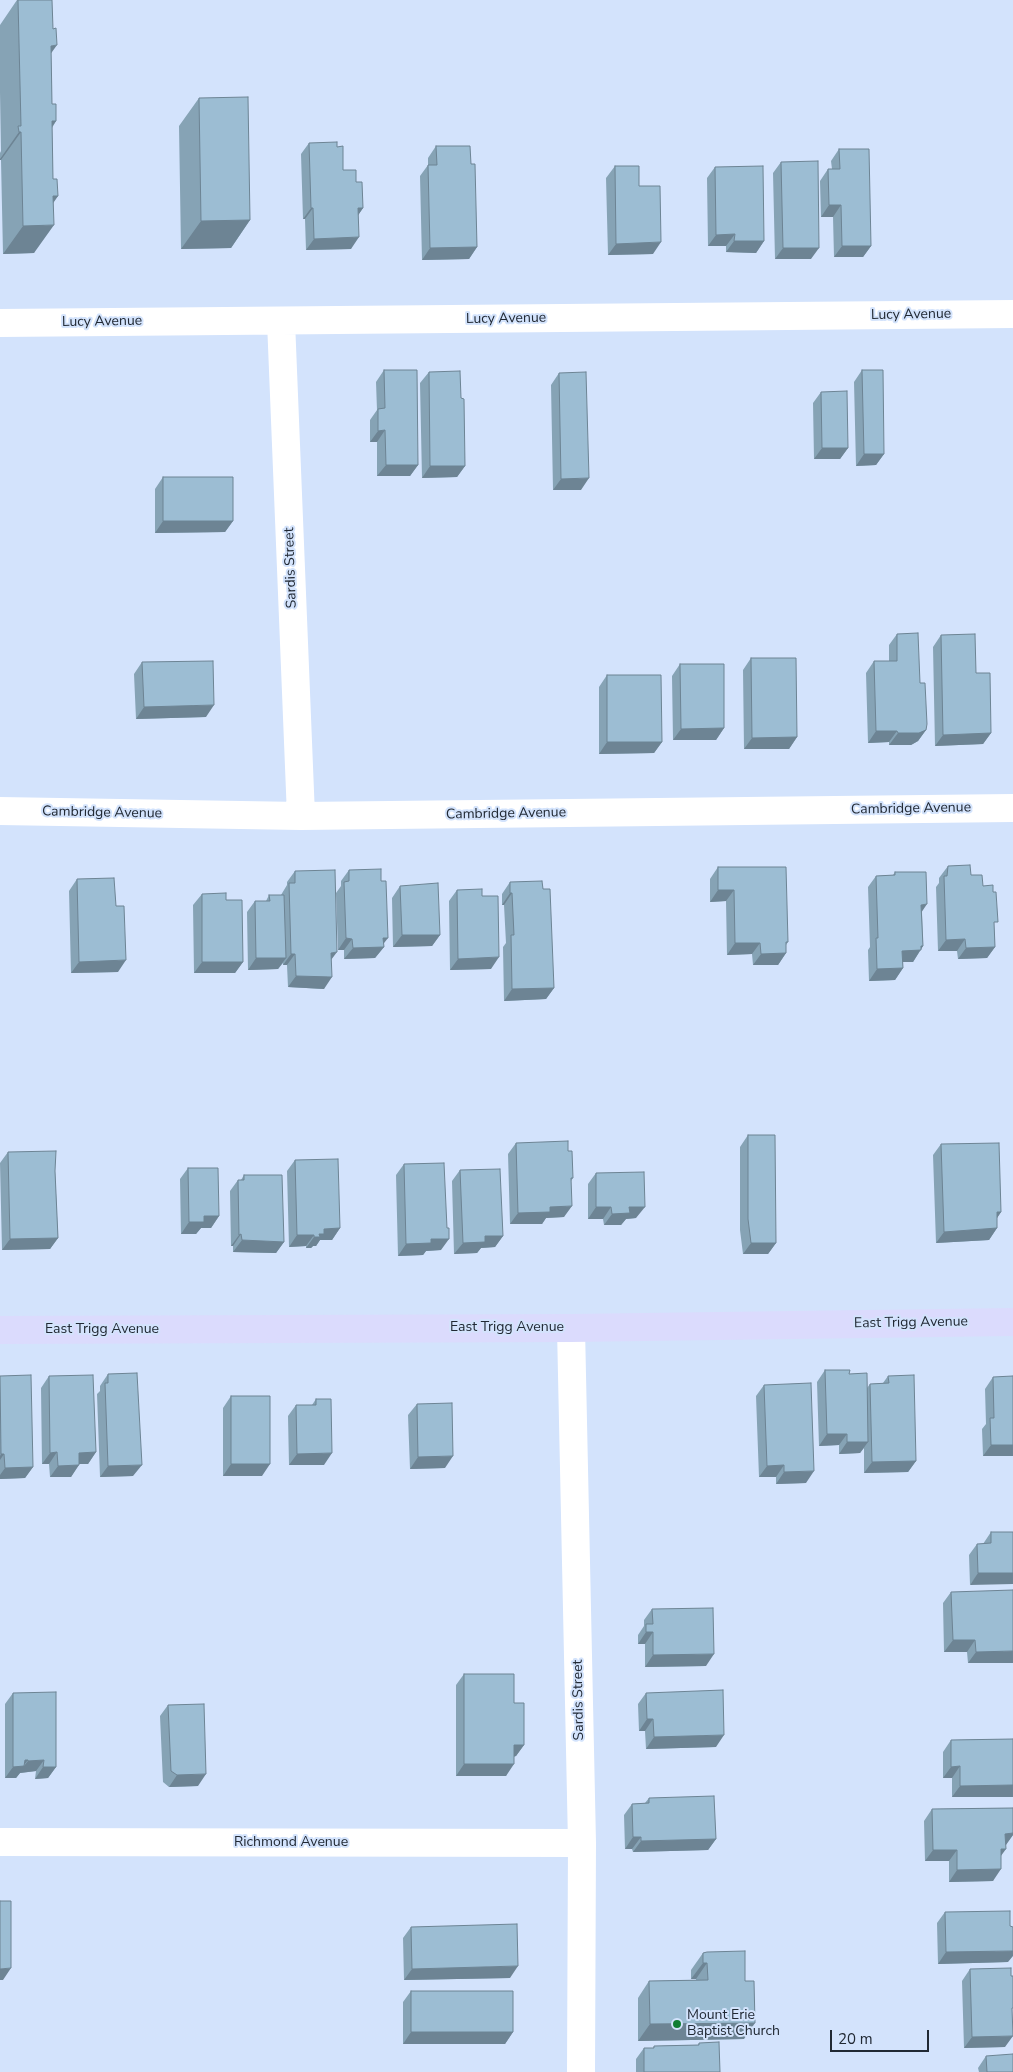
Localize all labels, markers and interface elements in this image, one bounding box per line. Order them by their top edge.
street label: Lucy Avenue [871,306,951,324]
street label: Lucy Avenue [466,310,546,328]
street label: Lucy Avenue [62,313,142,331]
street label: Sardis Street [281,527,301,609]
street label: Cambridge Avenue [851,800,971,818]
street label: Cambridge Avenue [42,804,162,822]
street label: Cambridge Avenue [446,805,566,823]
street label: East Trigg Avenue [854,1314,968,1332]
street label: East Trigg Avenue [450,1320,564,1336]
street label: East Trigg Avenue [45,1322,159,1338]
street label: Sardis Street [570,1659,588,1741]
street label: Richmond Avenue [234,1835,348,1851]
place label: Mount Erie Baptist Church [687,2008,780,2040]
marker: Mount Erie Baptist Church [671,2018,683,2030]
scale bar [833,2020,932,2052]
text: 20 m [838,2029,873,2049]

